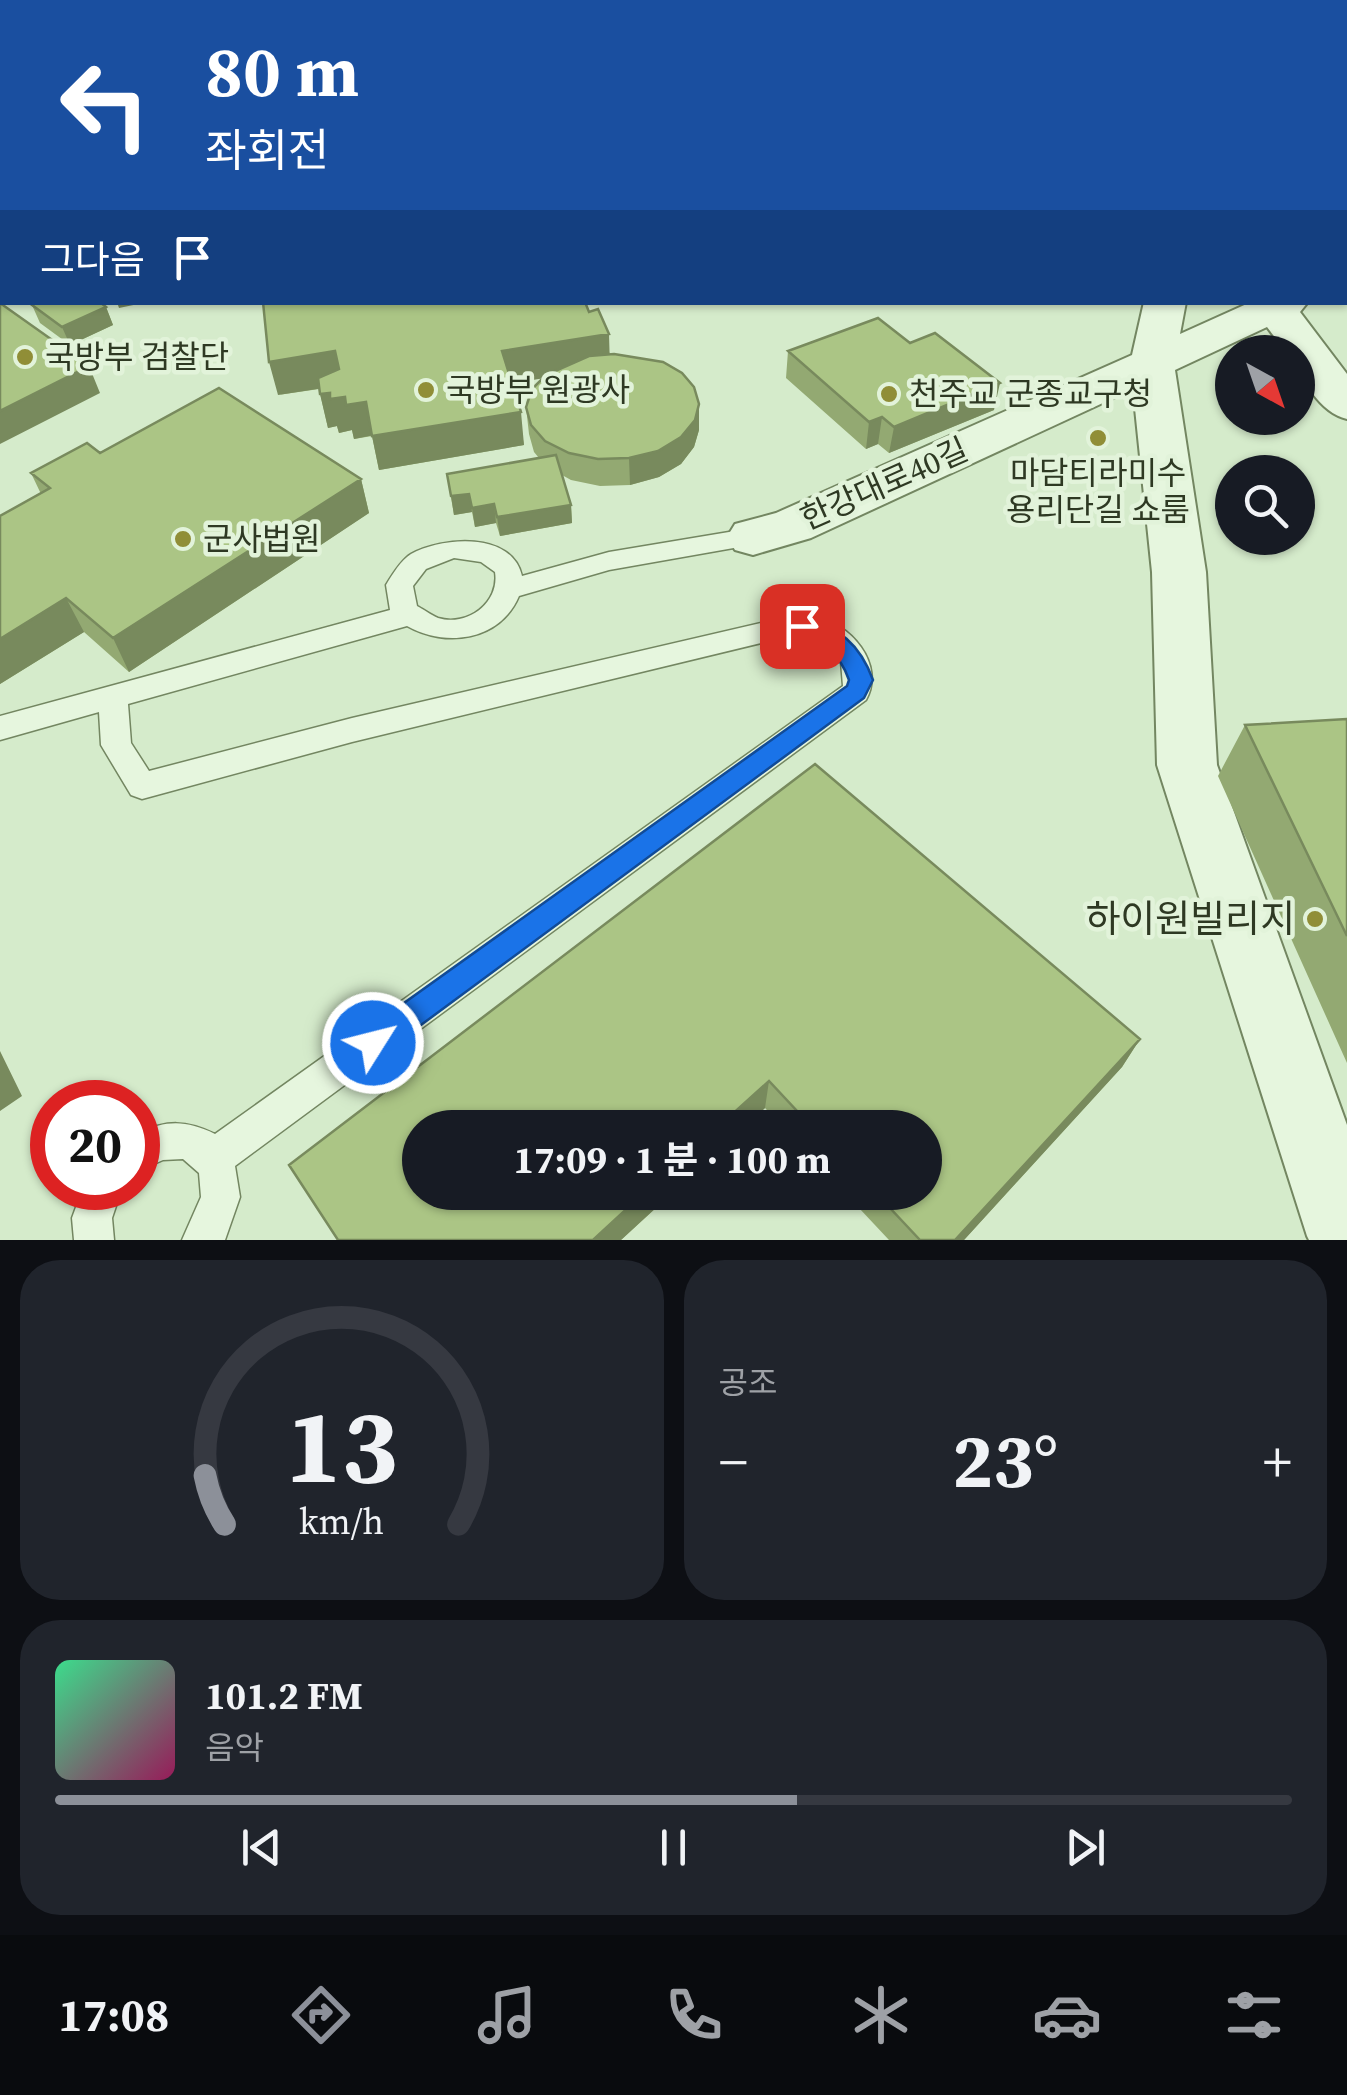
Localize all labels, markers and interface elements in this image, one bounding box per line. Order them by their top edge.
text: 80 m [205,23,359,119]
icon: left [40,40,170,170]
text: 좌회전 [205,119,329,181]
icon: arrive [165,230,220,285]
text: 그다음 [40,234,145,286]
place label: 국방부 검찰단 [45,335,229,379]
north arrow [1215,335,1315,435]
map controls [1215,335,1315,555]
marker: 국방부 검찰단 [14,346,36,368]
place label: 국방부 원광사 [446,368,630,412]
place label: 천주교 군종교구청 [909,372,1152,416]
marker: 국방부 원광사 [415,379,437,401]
marker: 천주교 군종교구청 [878,383,900,405]
street label: 한강대로40길 [793,427,975,541]
marker: 마담티라미수 용리단길 쇼룸 [1087,427,1109,449]
place label: 마담티라미수 용리단길 쇼룸 [1006,451,1190,532]
button: search [1215,455,1315,555]
place label: 군사법원 [203,517,321,561]
marker: 군사법원 [172,528,194,550]
pin [760,584,845,669]
icon: arrive [775,599,830,654]
place label: 하이원빌리지 [1085,893,1295,945]
marker: 하이원빌리지 [1304,908,1326,930]
position arrow [321,991,425,1095]
speed limit sign: 20 [30,1080,160,1210]
text: 17:09 · 1 분 · 100 m [513,1134,831,1186]
text: 공조 [719,1361,777,1405]
text: 13 [285,1374,398,1517]
text: 23° [952,1409,1058,1512]
text: − [719,1424,748,1499]
text: + [1263,1424,1292,1499]
text: km/h [299,1497,384,1546]
text: 101.2 FM [205,1670,363,1722]
text: 음악 [205,1726,264,1770]
icon: previous [234,1820,289,1875]
icon: pause [646,1820,701,1875]
icon: next [1058,1820,1113,1875]
icon: directions [286,1980,356,2050]
icon: music [472,1980,542,2050]
icon: phone [659,1980,729,2050]
icon: climate [846,1980,916,2050]
icon: car [1032,1980,1102,2050]
icon: filters [1219,1980,1289,2050]
text: 17:08 [58,1984,169,2046]

